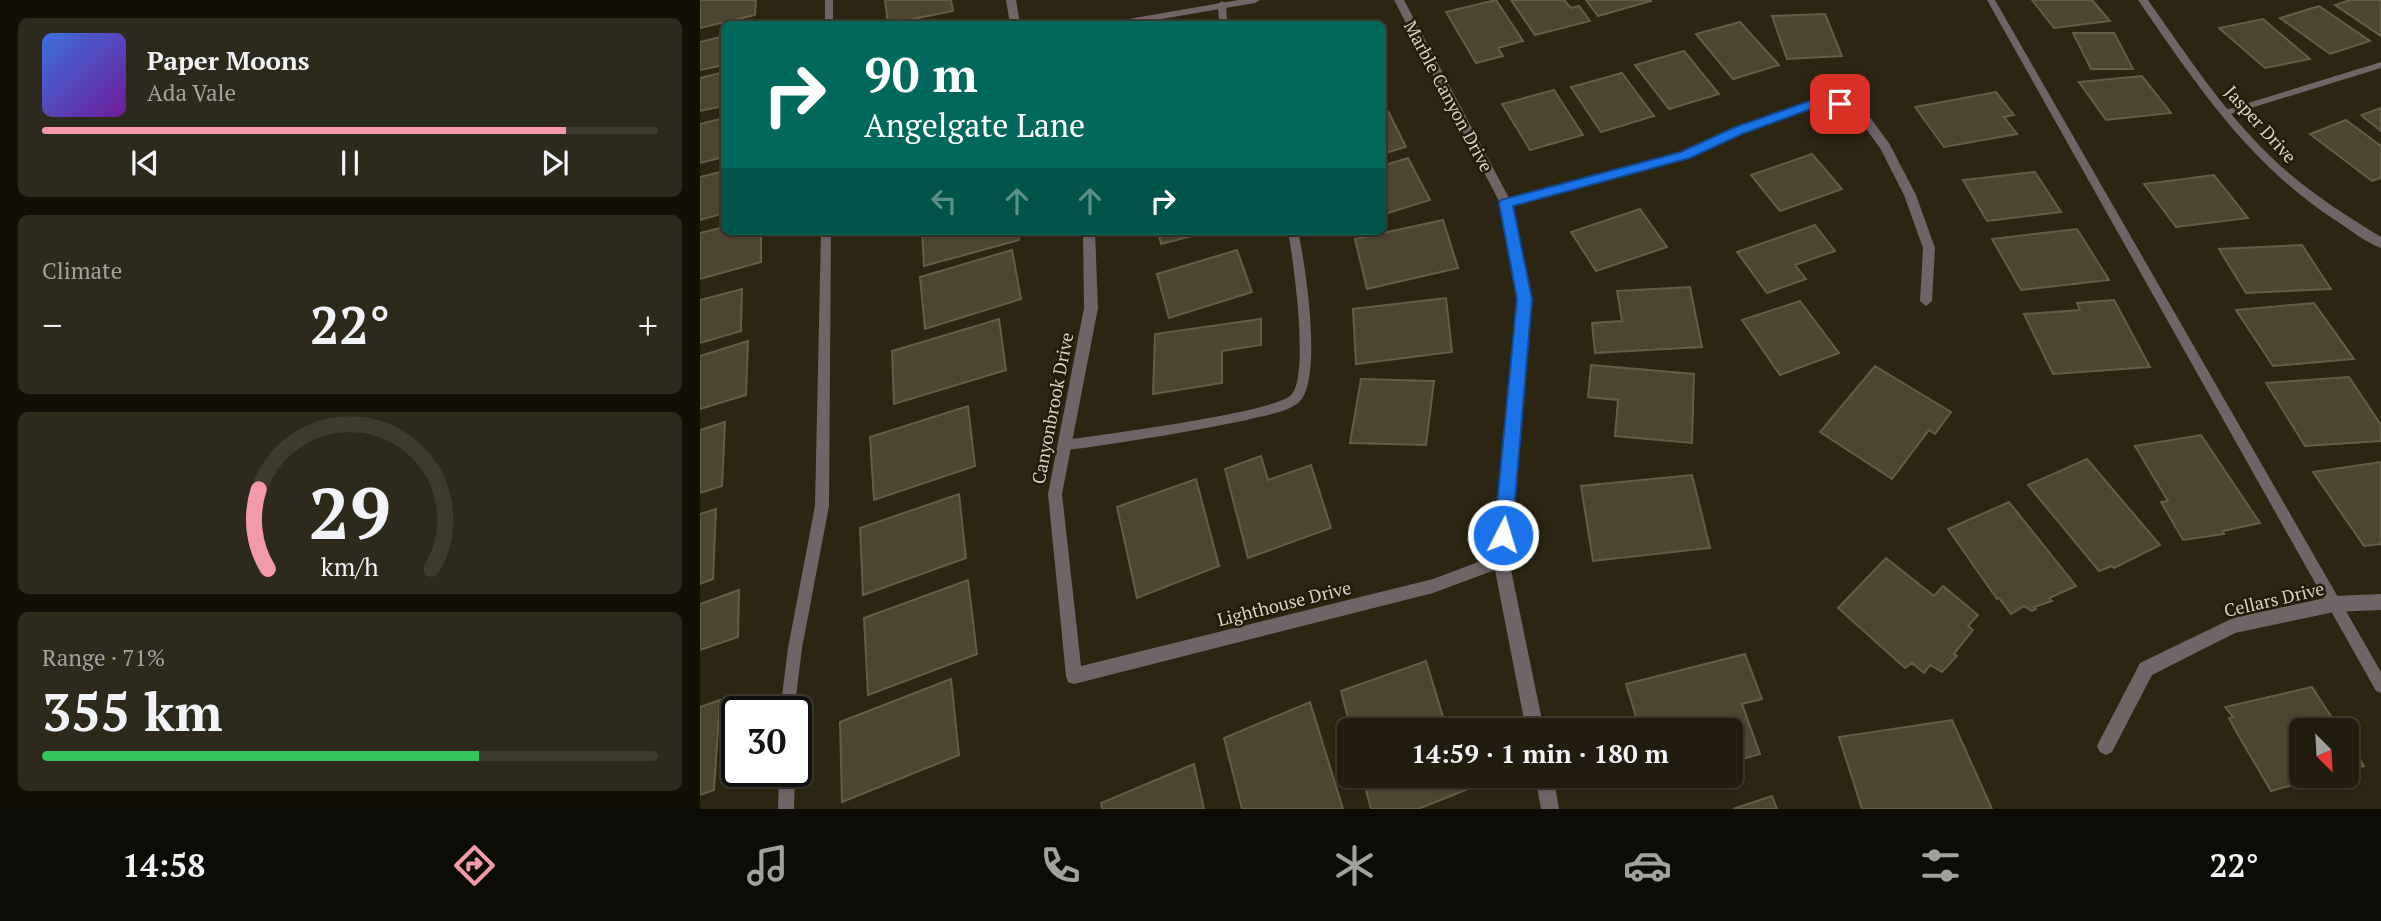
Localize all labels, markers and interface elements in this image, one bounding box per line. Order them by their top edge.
street label: Marble Canyon Drive [1399,16,1499,176]
text: 90 m [864,41,978,106]
text: Paper Moons [147,43,310,77]
icon: right [749,49,840,140]
pin [1810,74,1870,134]
text: Ada Vale [147,77,236,108]
street label: Jasper Drive [2220,80,2302,168]
icon: arrive [1821,85,1859,123]
text: Angelgate Lane [864,104,1085,146]
icon: previous [126,144,164,182]
icon: pause [331,144,369,182]
icon: next [536,144,574,182]
icon: left [925,182,963,220]
icon: ahead [998,182,1036,220]
icon: ahead [1071,182,1109,220]
icon: right [1144,182,1182,220]
text: Climate [42,255,122,286]
text: 22° [310,290,390,359]
text: − [42,300,62,350]
text: + [638,300,658,350]
street label: Canyonbrook Drive [1026,330,1078,486]
text: 29 [309,463,391,560]
position arrow [1466,498,1540,572]
text: km/h [321,550,379,583]
street label: Lighthouse Drive [1215,575,1353,631]
street label: Cellars Drive [2222,576,2326,622]
text: Range · 71% [42,642,165,673]
text: 355 km [42,677,223,746]
speed limit sign: 30 [721,696,812,787]
north arrow [2289,718,2359,788]
map controls [2289,718,2359,788]
text: 14:59 · 1 min · 180 m [1411,736,1669,770]
icon: directions [450,841,499,890]
icon: music [743,841,792,890]
icon: phone [1036,841,1085,890]
icon: climate [1330,841,1379,890]
icon: car [1623,841,1672,890]
icon: filters [1916,841,1965,890]
text: 14:58 [122,844,205,886]
text: 22° [2209,844,2259,886]

